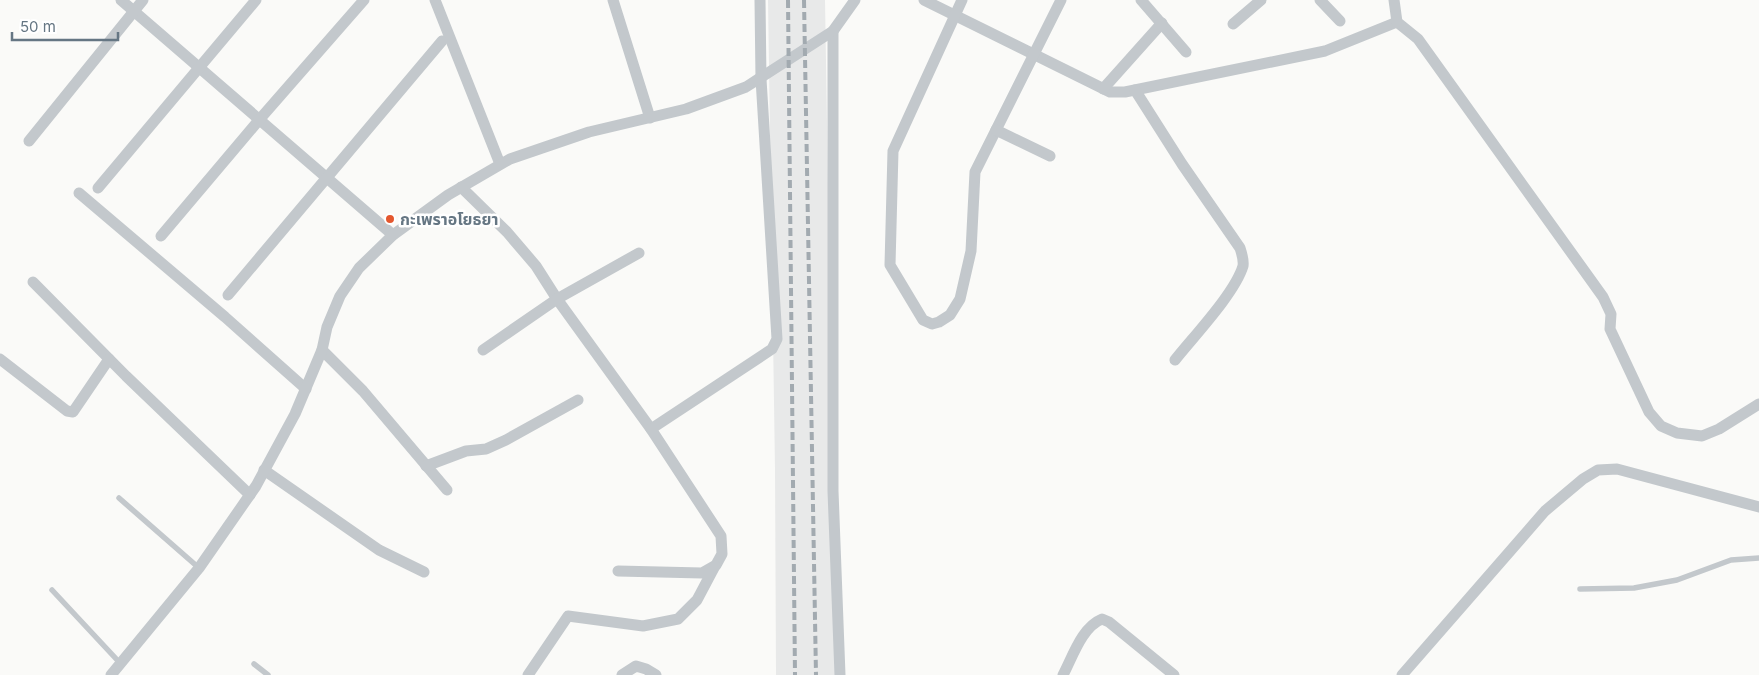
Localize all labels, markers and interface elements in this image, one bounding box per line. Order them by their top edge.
scale bar [12,10,119,42]
text: 50 m [20,17,56,36]
place label: กะเพราอโยธยา [400,209,498,229]
marker: กะเพราอโยธยา [384,213,396,225]

